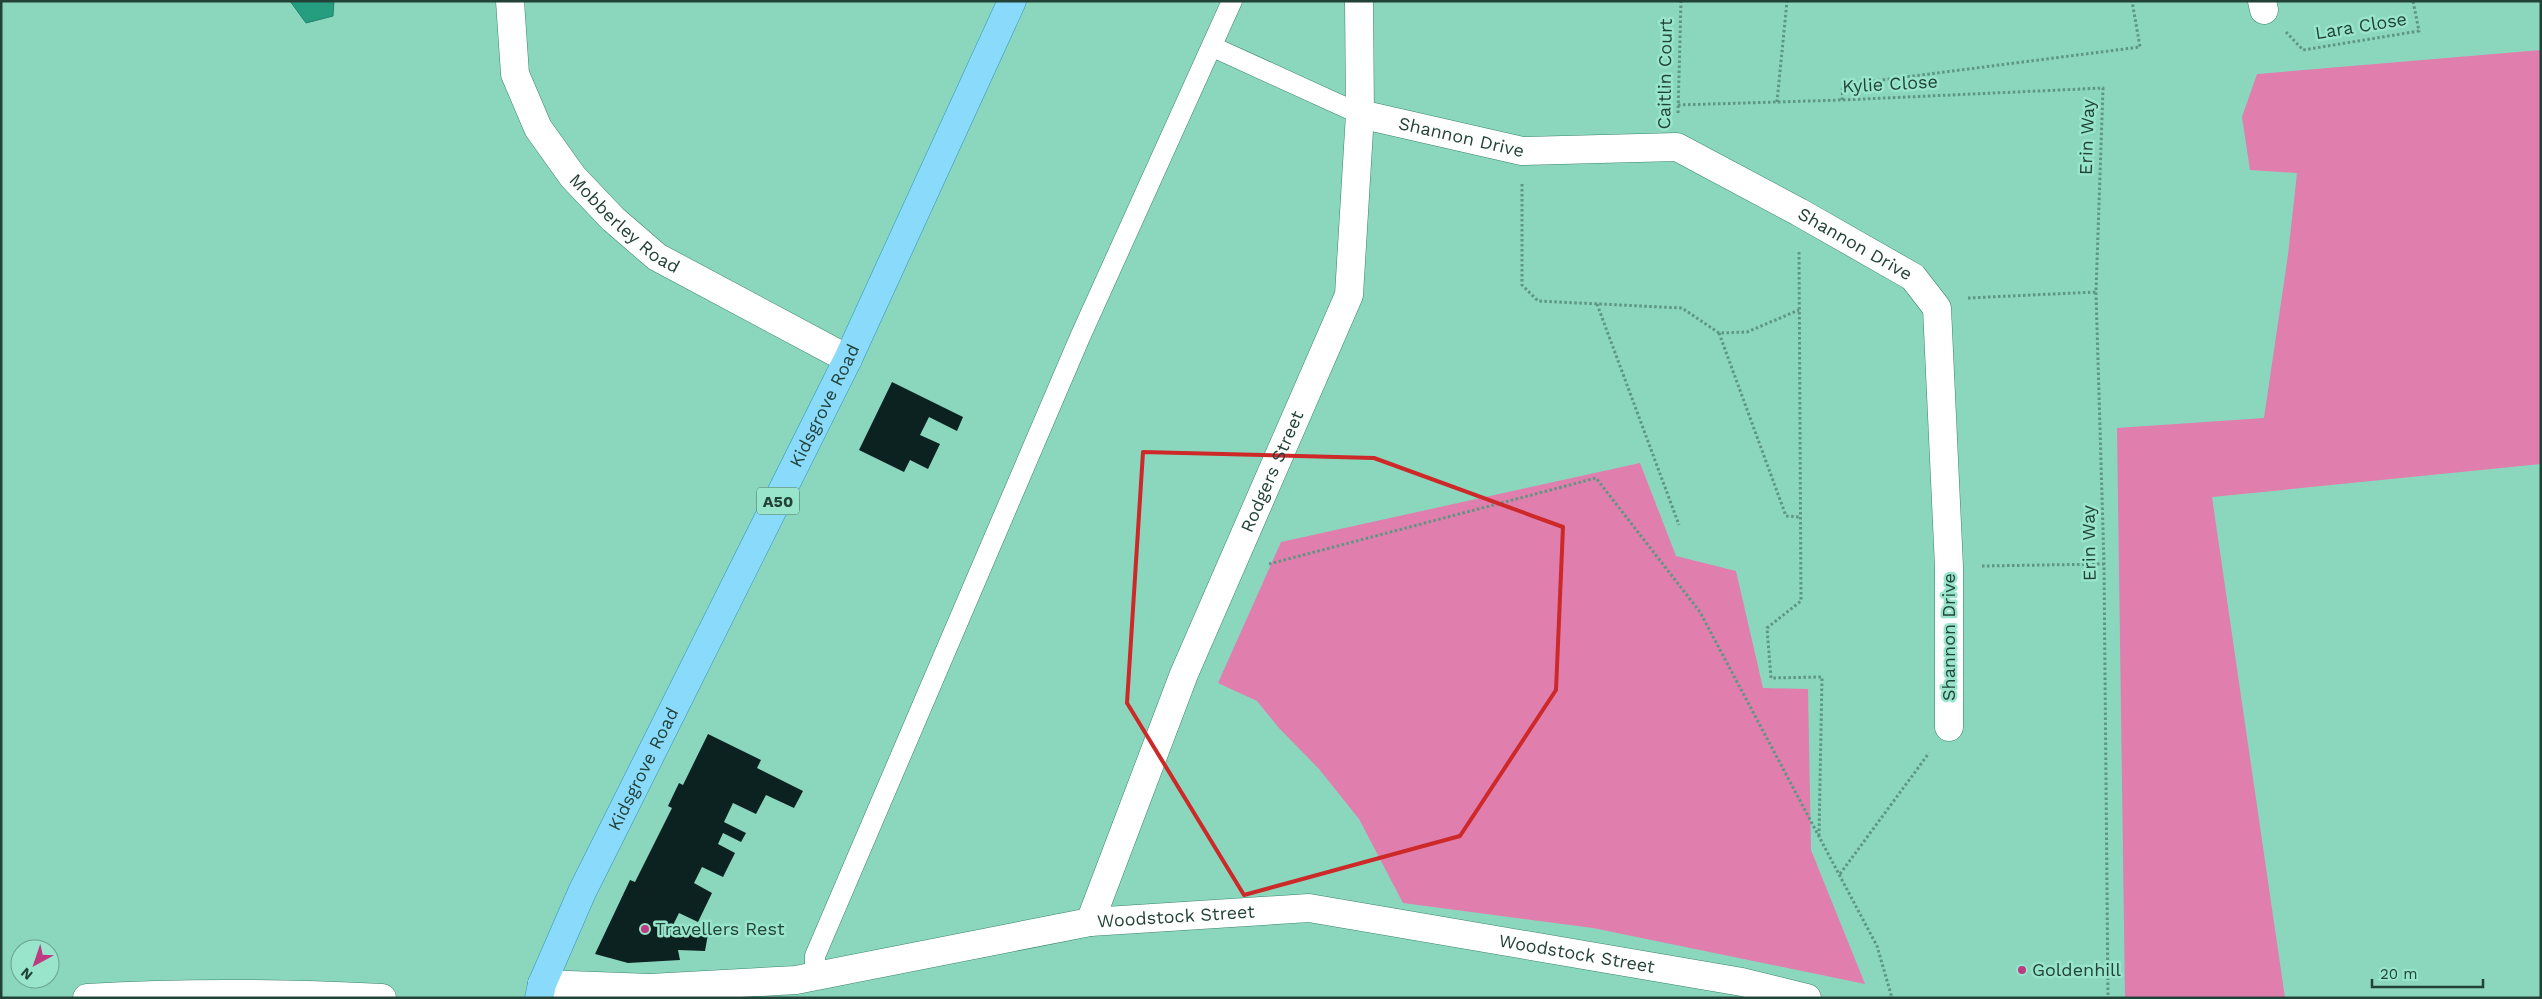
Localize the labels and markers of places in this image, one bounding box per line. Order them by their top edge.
place label: Travellers Rest [655,918,785,939]
marker: Travellers Rest [639,923,651,935]
place label: Goldenhill [2032,959,2122,980]
marker: Goldenhill [2016,964,2028,976]

